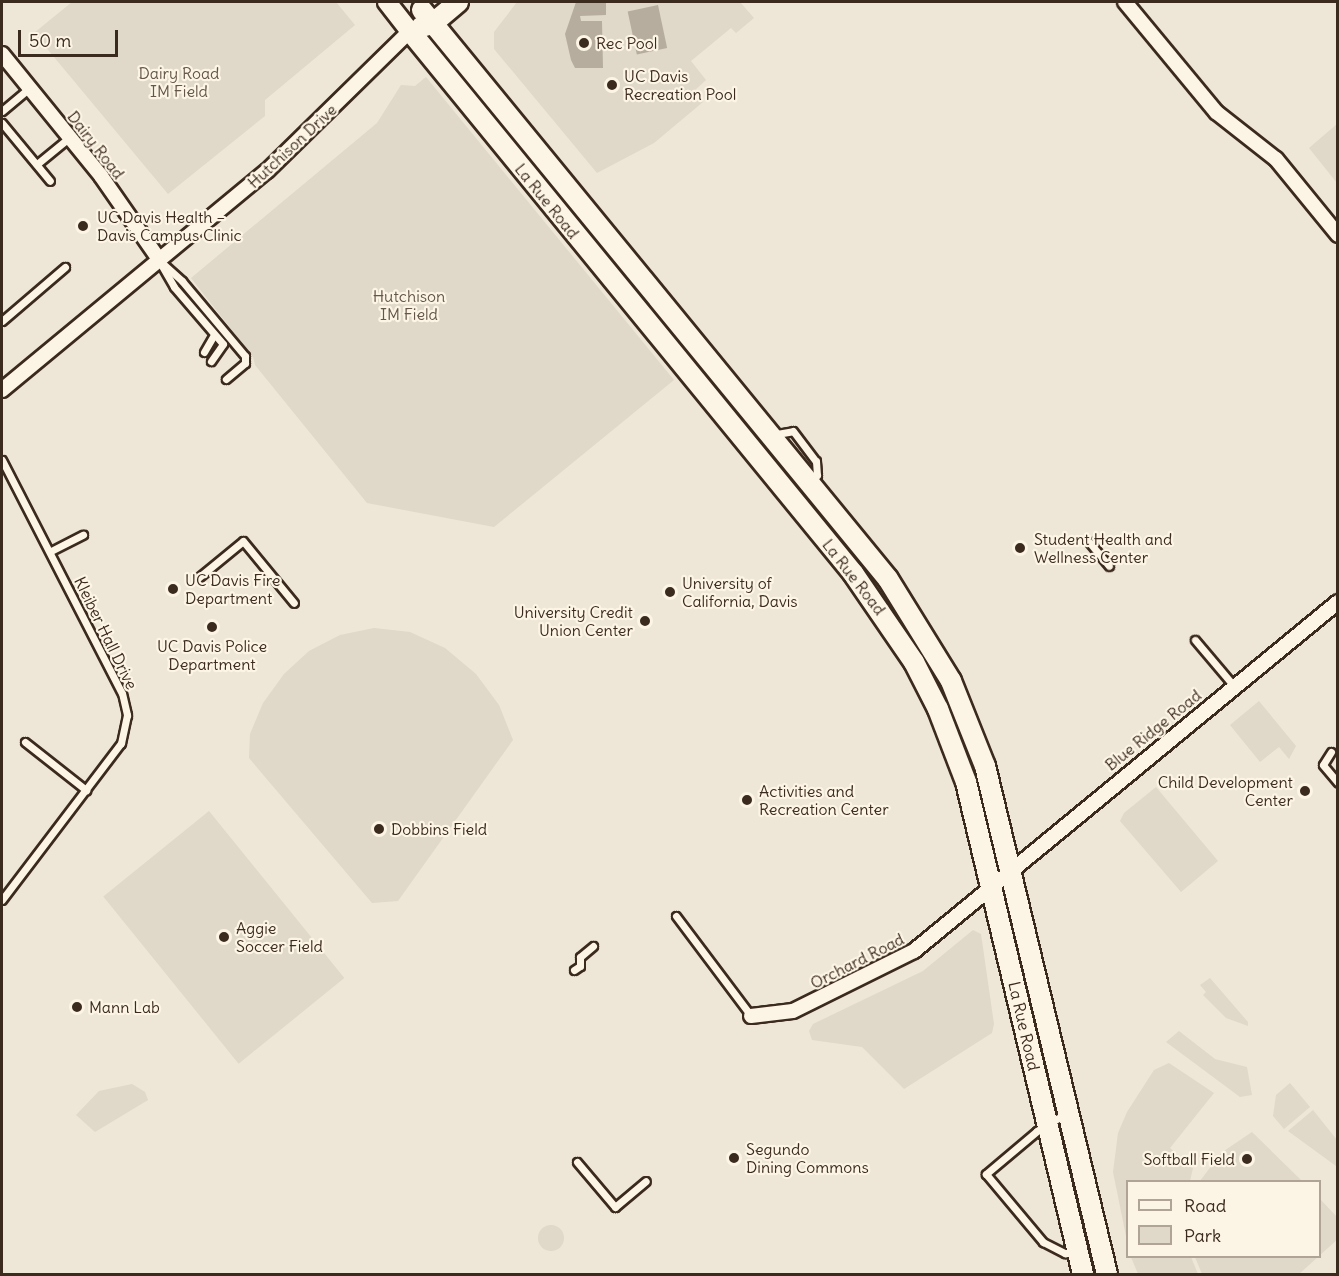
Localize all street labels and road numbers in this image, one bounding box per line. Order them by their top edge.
street label: Hutchison Drive [244,100,340,192]
street label: Dairy Road [63,107,129,183]
street label: La Rue Road [511,160,583,242]
street label: La Rue Road [818,535,890,619]
street label: Kleiber Hall Drive [70,574,142,692]
street label: Blue Ridge Road [1101,685,1205,775]
street label: Orchard Road [807,929,907,993]
street label: La Rue Road [1004,980,1044,1072]

